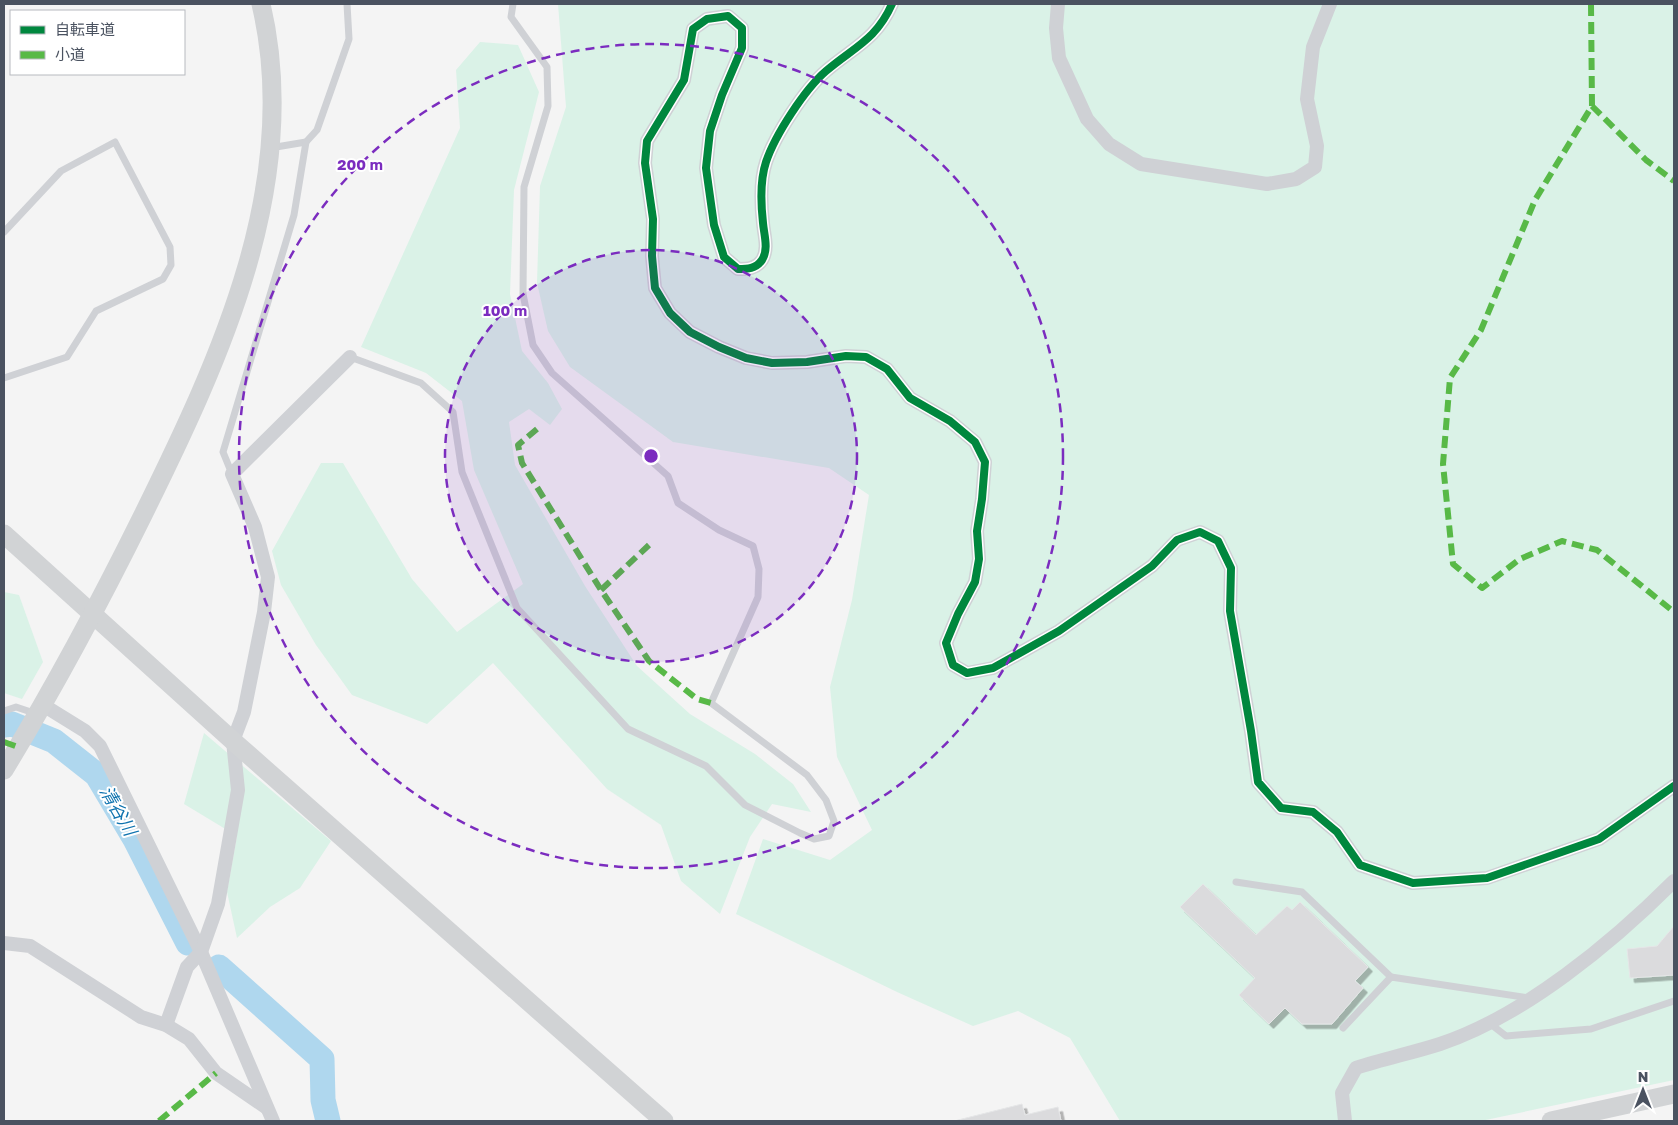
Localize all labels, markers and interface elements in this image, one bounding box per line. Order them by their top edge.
legend [10,10,185,75]
text: 自転車道 [55,20,115,38]
text: 小道 [55,45,85,63]
text: 200 m [337,155,383,173]
text: 100 m [483,301,527,319]
centre of rings [642,447,660,465]
water label: 清谷川 [96,782,143,841]
north arrow [1618,1065,1668,1115]
text: N [1638,1068,1648,1085]

